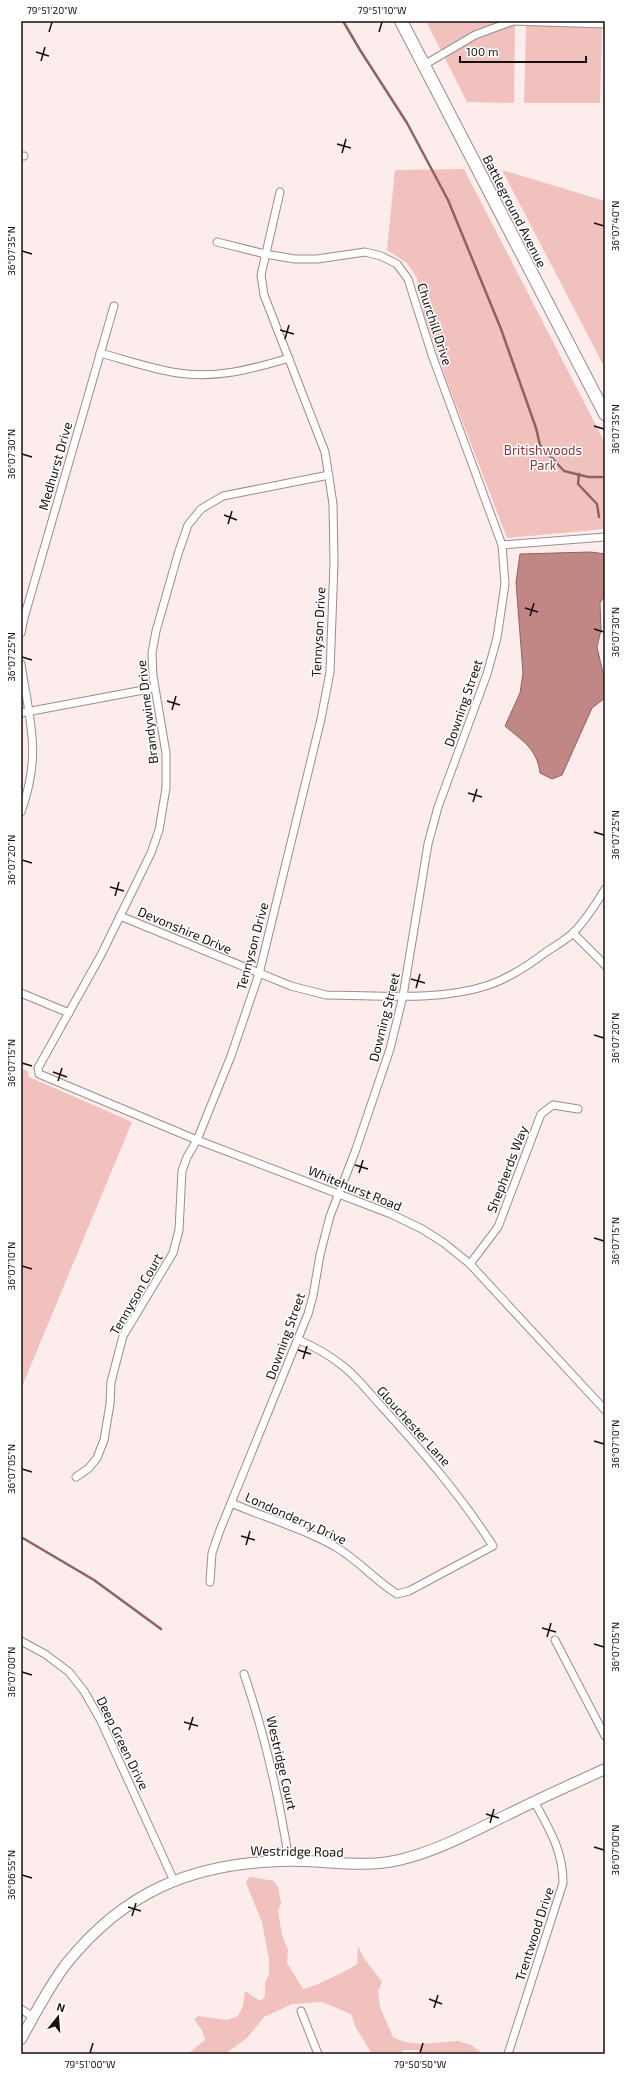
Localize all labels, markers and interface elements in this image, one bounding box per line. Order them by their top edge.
text: 79°51'20"W [27,4,78,16]
text: 79°51'10"W [358,4,407,16]
scale bar [460,38,586,64]
text: 100 m [466,44,498,58]
street label: Battleground Avenue [480,152,550,270]
text: 36°07'40"N [609,201,621,251]
text: 36°07'35"N [5,226,17,276]
street label: Churchill Drive [414,281,456,367]
text: 36°07'35"N [609,404,621,454]
street label: Medhurst Drive [35,420,75,512]
text: 36°07'30"N [5,429,17,479]
park label: Britishwoods Park [504,442,582,473]
street label: Tennyson Drive [308,586,328,678]
text: 36°07'30"N [609,607,621,657]
text: 36°07'25"N [5,632,17,682]
street label: Downing Street [441,657,485,749]
street label: Brandywine Drive [133,659,161,765]
text: 36°07'25"N [609,810,621,860]
text: 36°07'20"N [5,835,17,885]
street label: Tennyson Drive [233,900,271,992]
street label: Devonshire Drive [136,903,234,957]
street label: Downing Street [365,971,403,1063]
text: 36°07'20"N [609,1013,621,1063]
text: 36°07'15"N [5,1039,17,1087]
street label: Shepherds Way [483,1123,531,1215]
street label: Whitehurst Road [306,1162,404,1214]
text: 36°07'15"N [609,1217,621,1265]
text: 36°07'10"N [5,1242,17,1290]
street label: Tennyson Court [106,1250,166,1338]
street label: Downing Street [262,1290,308,1382]
street label: Glouchester Lane [374,1383,454,1469]
text: 36°07'10"N [609,1420,621,1468]
text: 36°07'05"N [5,1444,17,1494]
street label: Londonderry Drive [243,1488,349,1548]
text: 36°07'05"N [609,1622,621,1672]
text: 36°07'00"N [5,1647,17,1697]
street label: Deep Green Drive [94,1694,152,1792]
street label: Westridge Court [263,1714,301,1812]
text: 36°07'00"N [609,1825,621,1875]
street label: Westridge Road [250,1842,344,1860]
text: 36°06'55"N [5,1850,17,1900]
street label: Trentwood Drive [511,1885,557,1983]
north arrow [38,1997,78,2037]
text: N [55,2000,67,2014]
text: 79°51'00"W [65,2058,116,2070]
text: 79°50'50"W [394,2058,447,2070]

